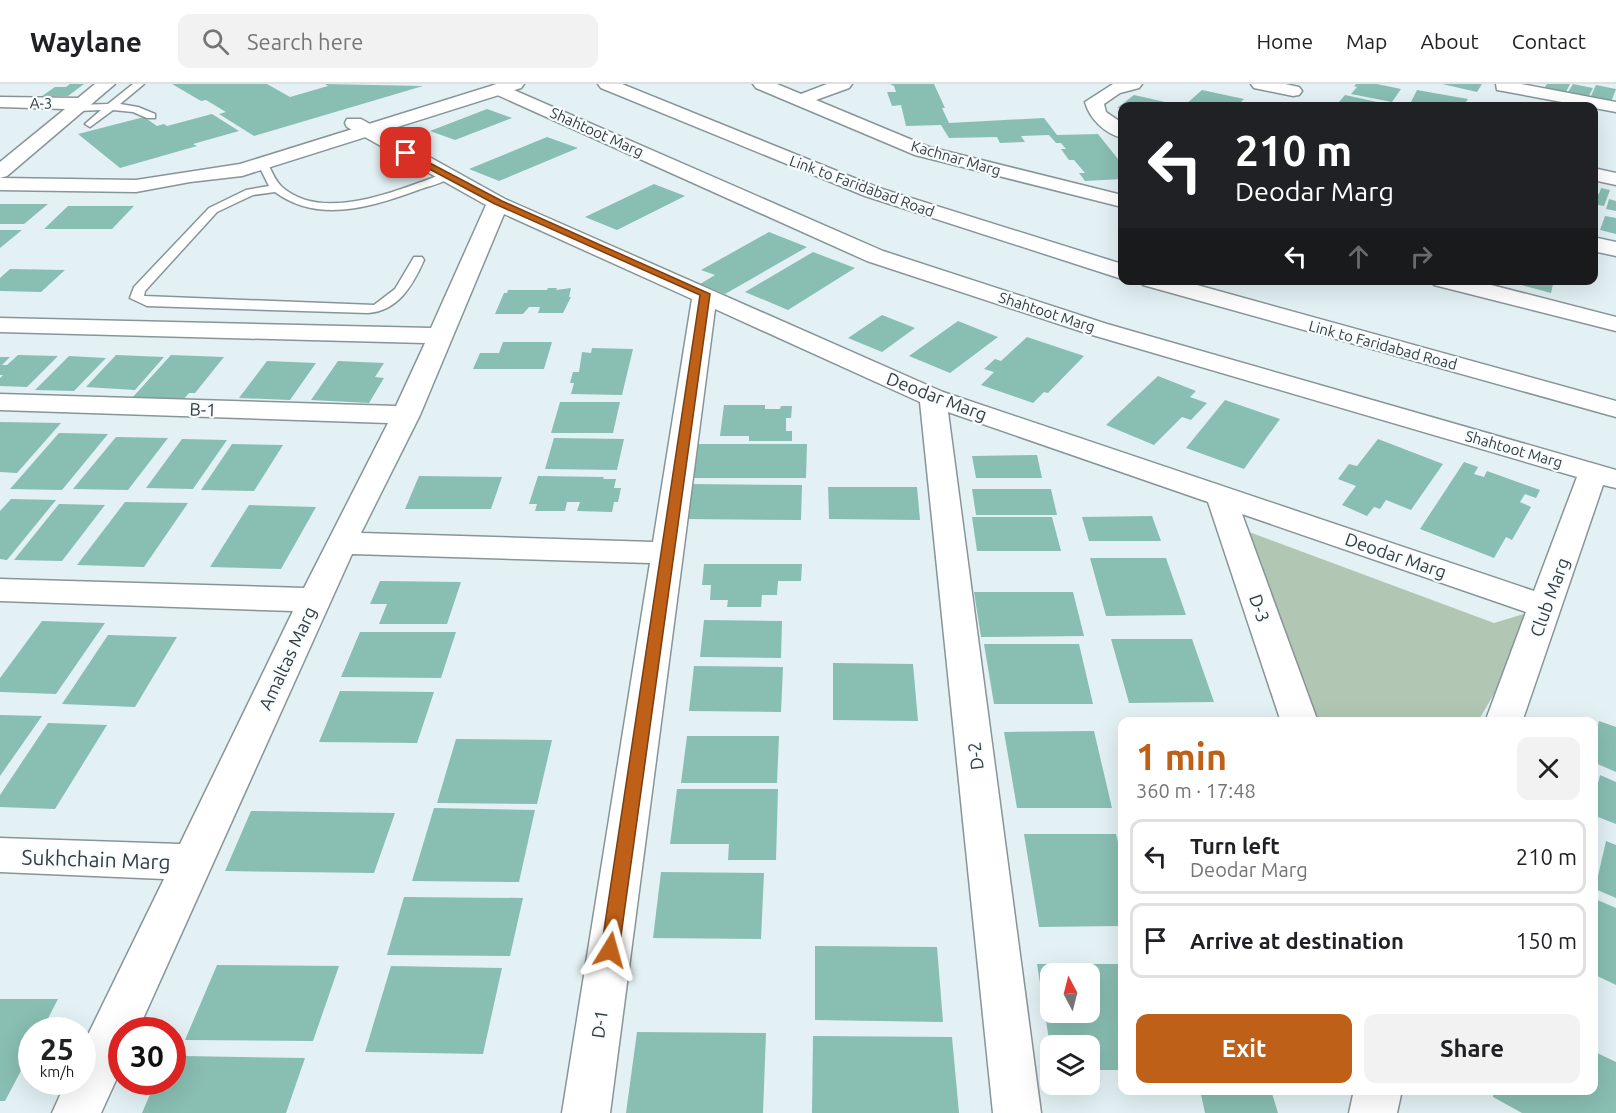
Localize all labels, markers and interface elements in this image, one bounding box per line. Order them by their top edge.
search box [178,14,598,68]
icon: search [199,25,232,58]
text: Waylane [30,26,142,57]
text: Search here [247,29,363,54]
text: Home [1256,29,1313,53]
text: Map [1346,29,1387,53]
text: About [1420,29,1479,53]
text: Contact [1512,29,1586,53]
street label: A-3 [30,94,52,112]
street label: Shahtoot Marg [548,104,646,160]
icon: left [1136,126,1214,204]
pin [380,127,431,178]
text: 210 m [1235,127,1352,174]
icon: arrive [389,136,422,169]
street label: Kachnar Marg [909,137,1003,179]
street label: Link to Faridabad Road [787,152,937,220]
text: Deodar Marg [1235,176,1394,206]
icon: left [1279,240,1312,273]
icon: ahead [1342,240,1375,273]
icon: right [1405,240,1438,273]
street label: Shahtoot Marg [997,288,1097,336]
street label: Link to Faridabad Road [1307,317,1459,373]
street label: Deodar Marg [884,368,990,424]
street label: B-1 [189,399,217,419]
street label: Shahtoot Marg [1463,427,1565,471]
street label: Deodar Marg [1343,528,1449,582]
street label: Club Marg [1525,555,1573,639]
street label: D-3 [1246,591,1274,625]
street label: Amaltas Marg [254,603,320,713]
text: 1 min [1136,736,1227,777]
button: close [1517,737,1580,800]
street label: D-2 [963,741,987,771]
text: 360 m · 17:48 [1136,779,1256,802]
text: Turn left [1190,833,1280,858]
icon: left [1139,840,1172,873]
street label: Sukhchain Marg [21,844,171,874]
text: 210 m [1516,844,1577,869]
text: Deodar Marg [1190,858,1308,881]
position arrow [578,918,642,982]
icon: arrive [1139,924,1172,957]
text: Arrive at destination [1190,928,1404,953]
text: 150 m [1516,928,1577,953]
north arrow [1040,963,1100,1023]
map controls [1040,963,1100,1095]
street label: D-1 [587,1009,611,1039]
button: Exit [1136,1014,1352,1083]
button: Share [1364,1014,1580,1083]
speed limit sign: 30 [108,1017,186,1095]
text: 25 [40,1032,74,1066]
button: layers [1040,1035,1100,1095]
text: km/h [40,1063,74,1080]

